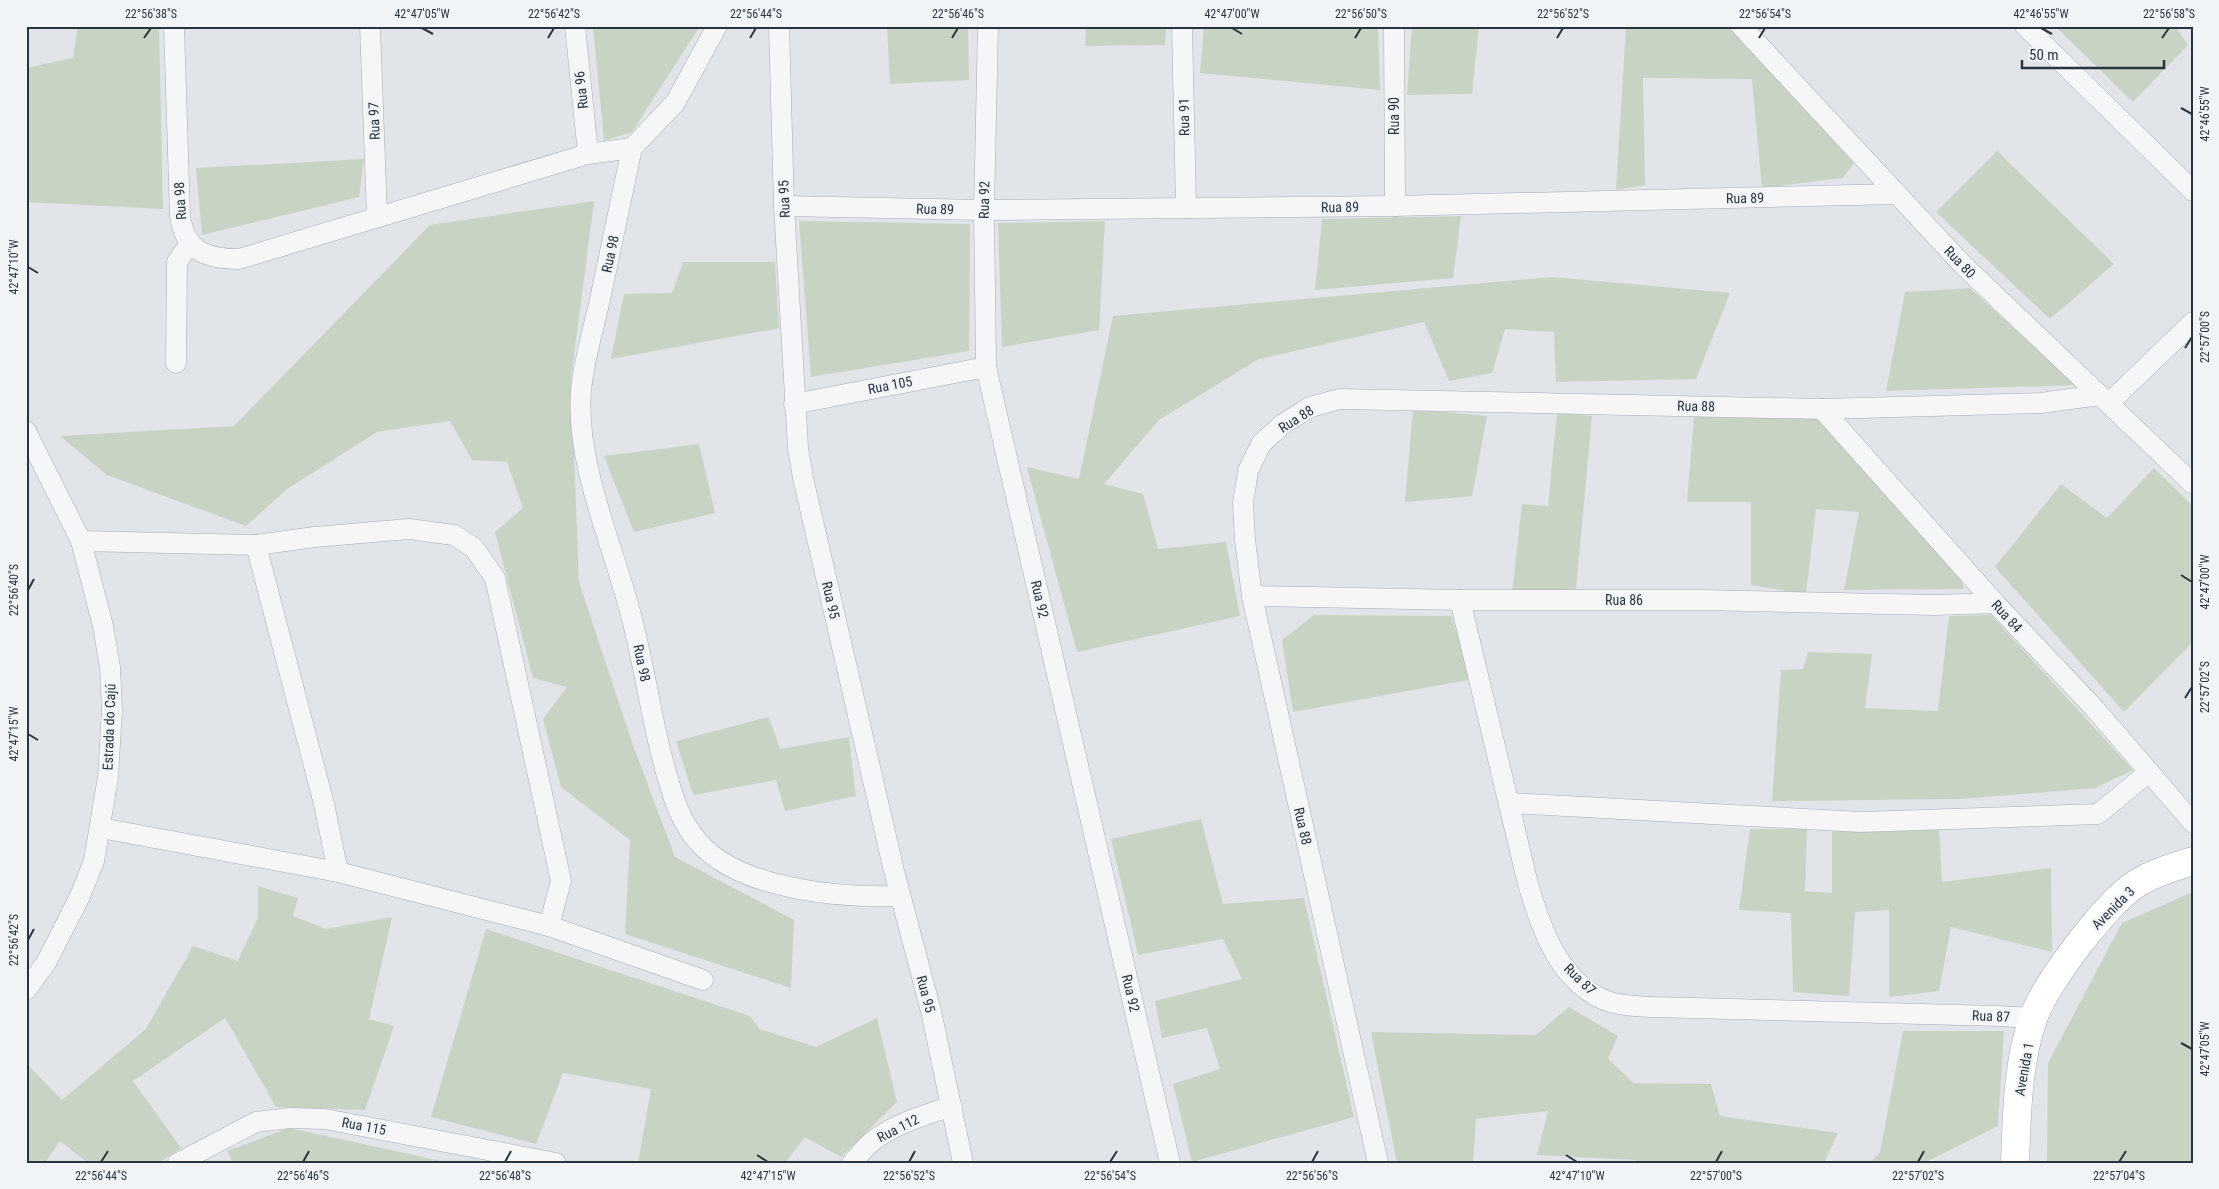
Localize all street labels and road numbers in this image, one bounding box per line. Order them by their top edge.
street label: Rua 96 [571,70,591,110]
street label: Rua 90 [1386,97,1402,135]
street label: Rua 91 [1176,98,1192,136]
street label: Rua 97 [365,102,383,140]
street label: Rua 95 [775,180,793,218]
street label: Rua 98 [171,181,189,220]
street label: Rua 92 [976,181,992,219]
street label: Rua 89 [1726,190,1764,206]
street label: Rua 89 [1321,199,1359,215]
street label: Rua 89 [916,201,954,217]
street label: Rua 98 [598,234,622,274]
street label: Rua 80 [1941,243,1979,281]
street label: Rua 105 [866,373,914,397]
street label: Rua 88 [1677,398,1715,414]
street label: Rua 88 [1276,402,1316,436]
street label: Rua 92 [1028,579,1052,619]
street label: Rua 95 [819,580,843,620]
street label: Rua 86 [1605,592,1643,608]
street label: Rua 84 [1988,597,2026,635]
street label: Rua 98 [630,643,654,683]
street label: Estrada do Cajú [99,683,119,771]
street label: Rua 88 [1291,806,1315,846]
street label: Avenida 3 [2088,883,2138,933]
street label: Rua 87 [1561,960,1599,998]
street label: Rua 92 [1119,973,1143,1013]
street label: Rua 95 [913,974,939,1014]
street label: Rua 87 [1972,1007,2010,1025]
street label: Avenida 1 [2011,1041,2037,1097]
street label: Rua 112 [874,1111,922,1145]
street label: Rua 115 [340,1114,388,1138]

